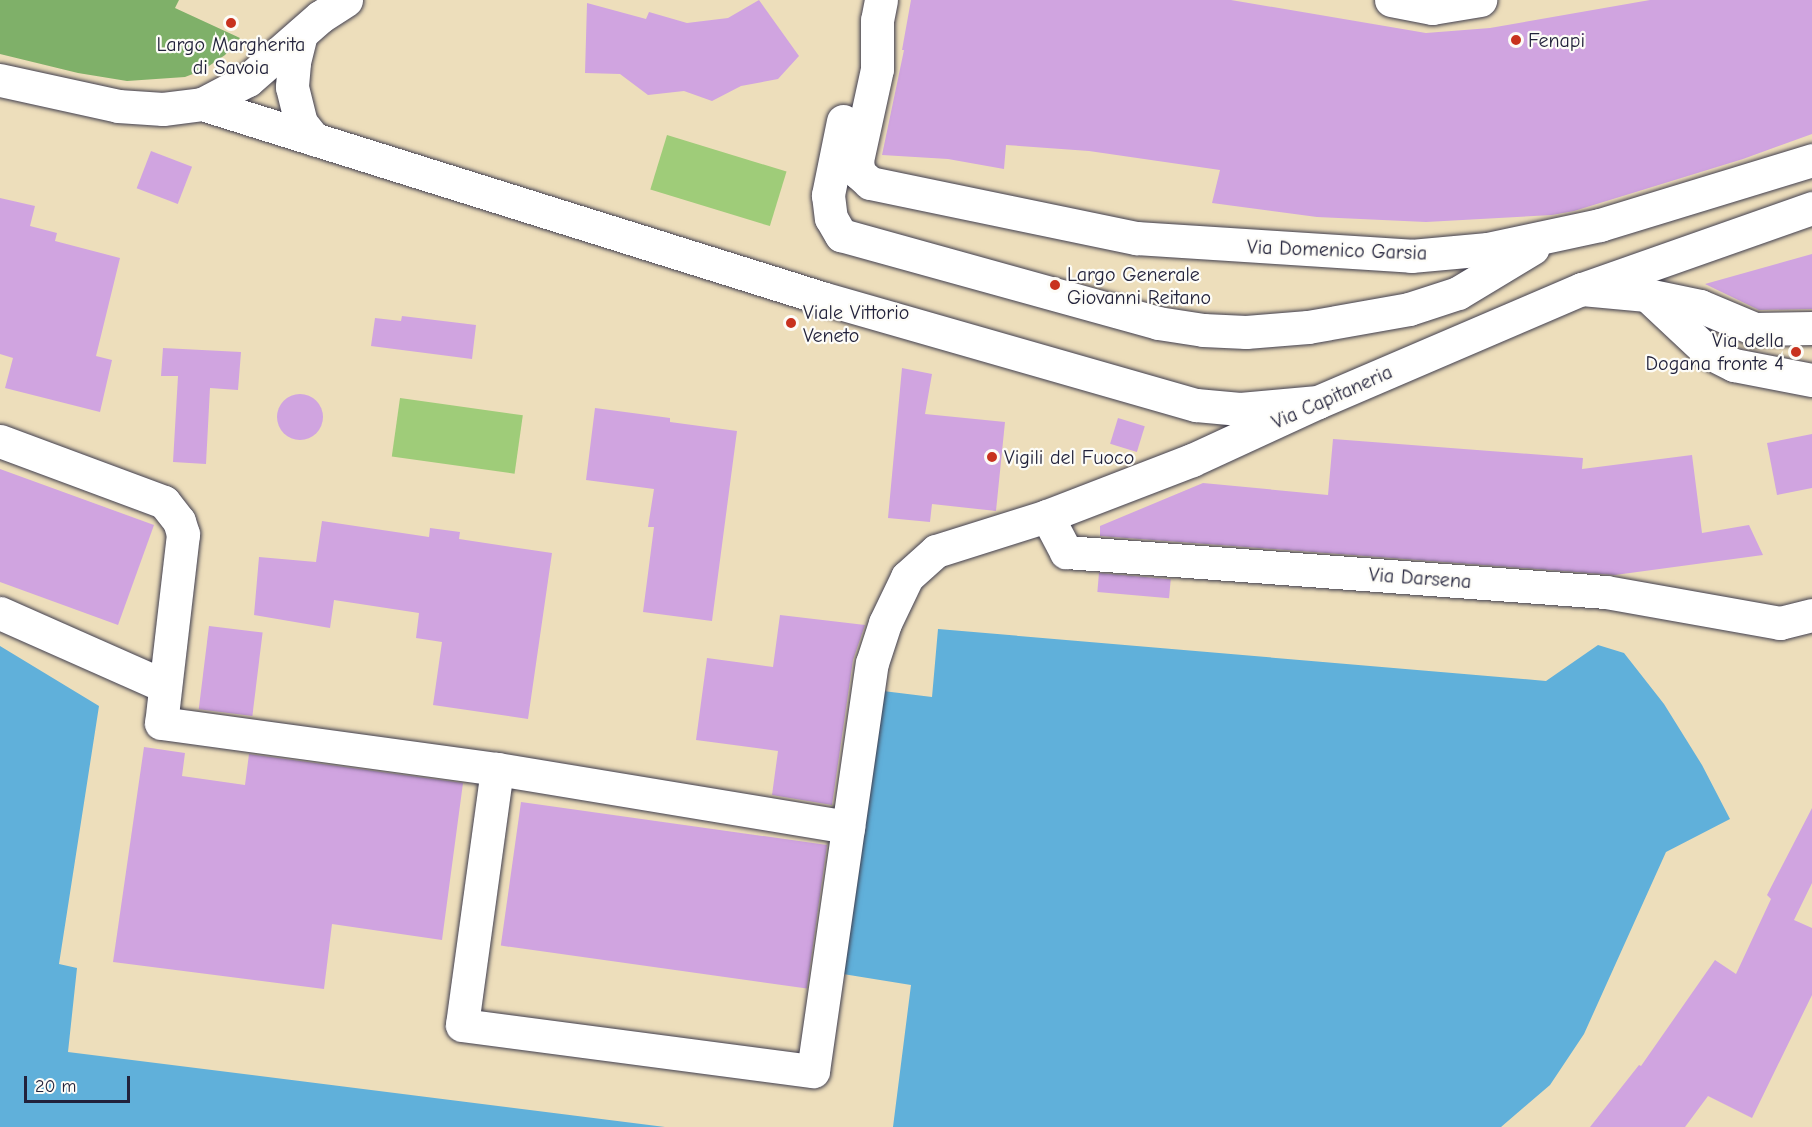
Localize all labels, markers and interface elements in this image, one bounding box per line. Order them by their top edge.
marker: Largo Margherita di Savoia [224,16,238,30]
place label: Fenapi [1528,28,1585,52]
place label: Largo Margherita di Savoia [157,33,305,80]
marker: Fenapi [1509,33,1523,47]
street label: Via Domenico Garsia [1247,235,1427,265]
place label: Largo Generale Giovanni Reitano [1067,262,1211,309]
marker: Largo Generale Giovanni Reitano [1048,278,1062,292]
place label: Viale Vittorio Veneto [803,300,909,347]
marker: Viale Vittorio Veneto [784,316,798,330]
place label: Via della Dogana fronte 4 [1646,328,1784,375]
marker: Via della Dogana fronte 4 [1789,345,1803,359]
street label: Via Capitaneria [1268,360,1396,434]
place label: Vigili del Fuoco [1004,445,1134,469]
marker: Vigili del Fuoco [985,450,999,464]
street label: Via Darsena [1368,562,1472,594]
scale bar [27,1064,134,1102]
text: 20 m [35,1076,76,1097]

